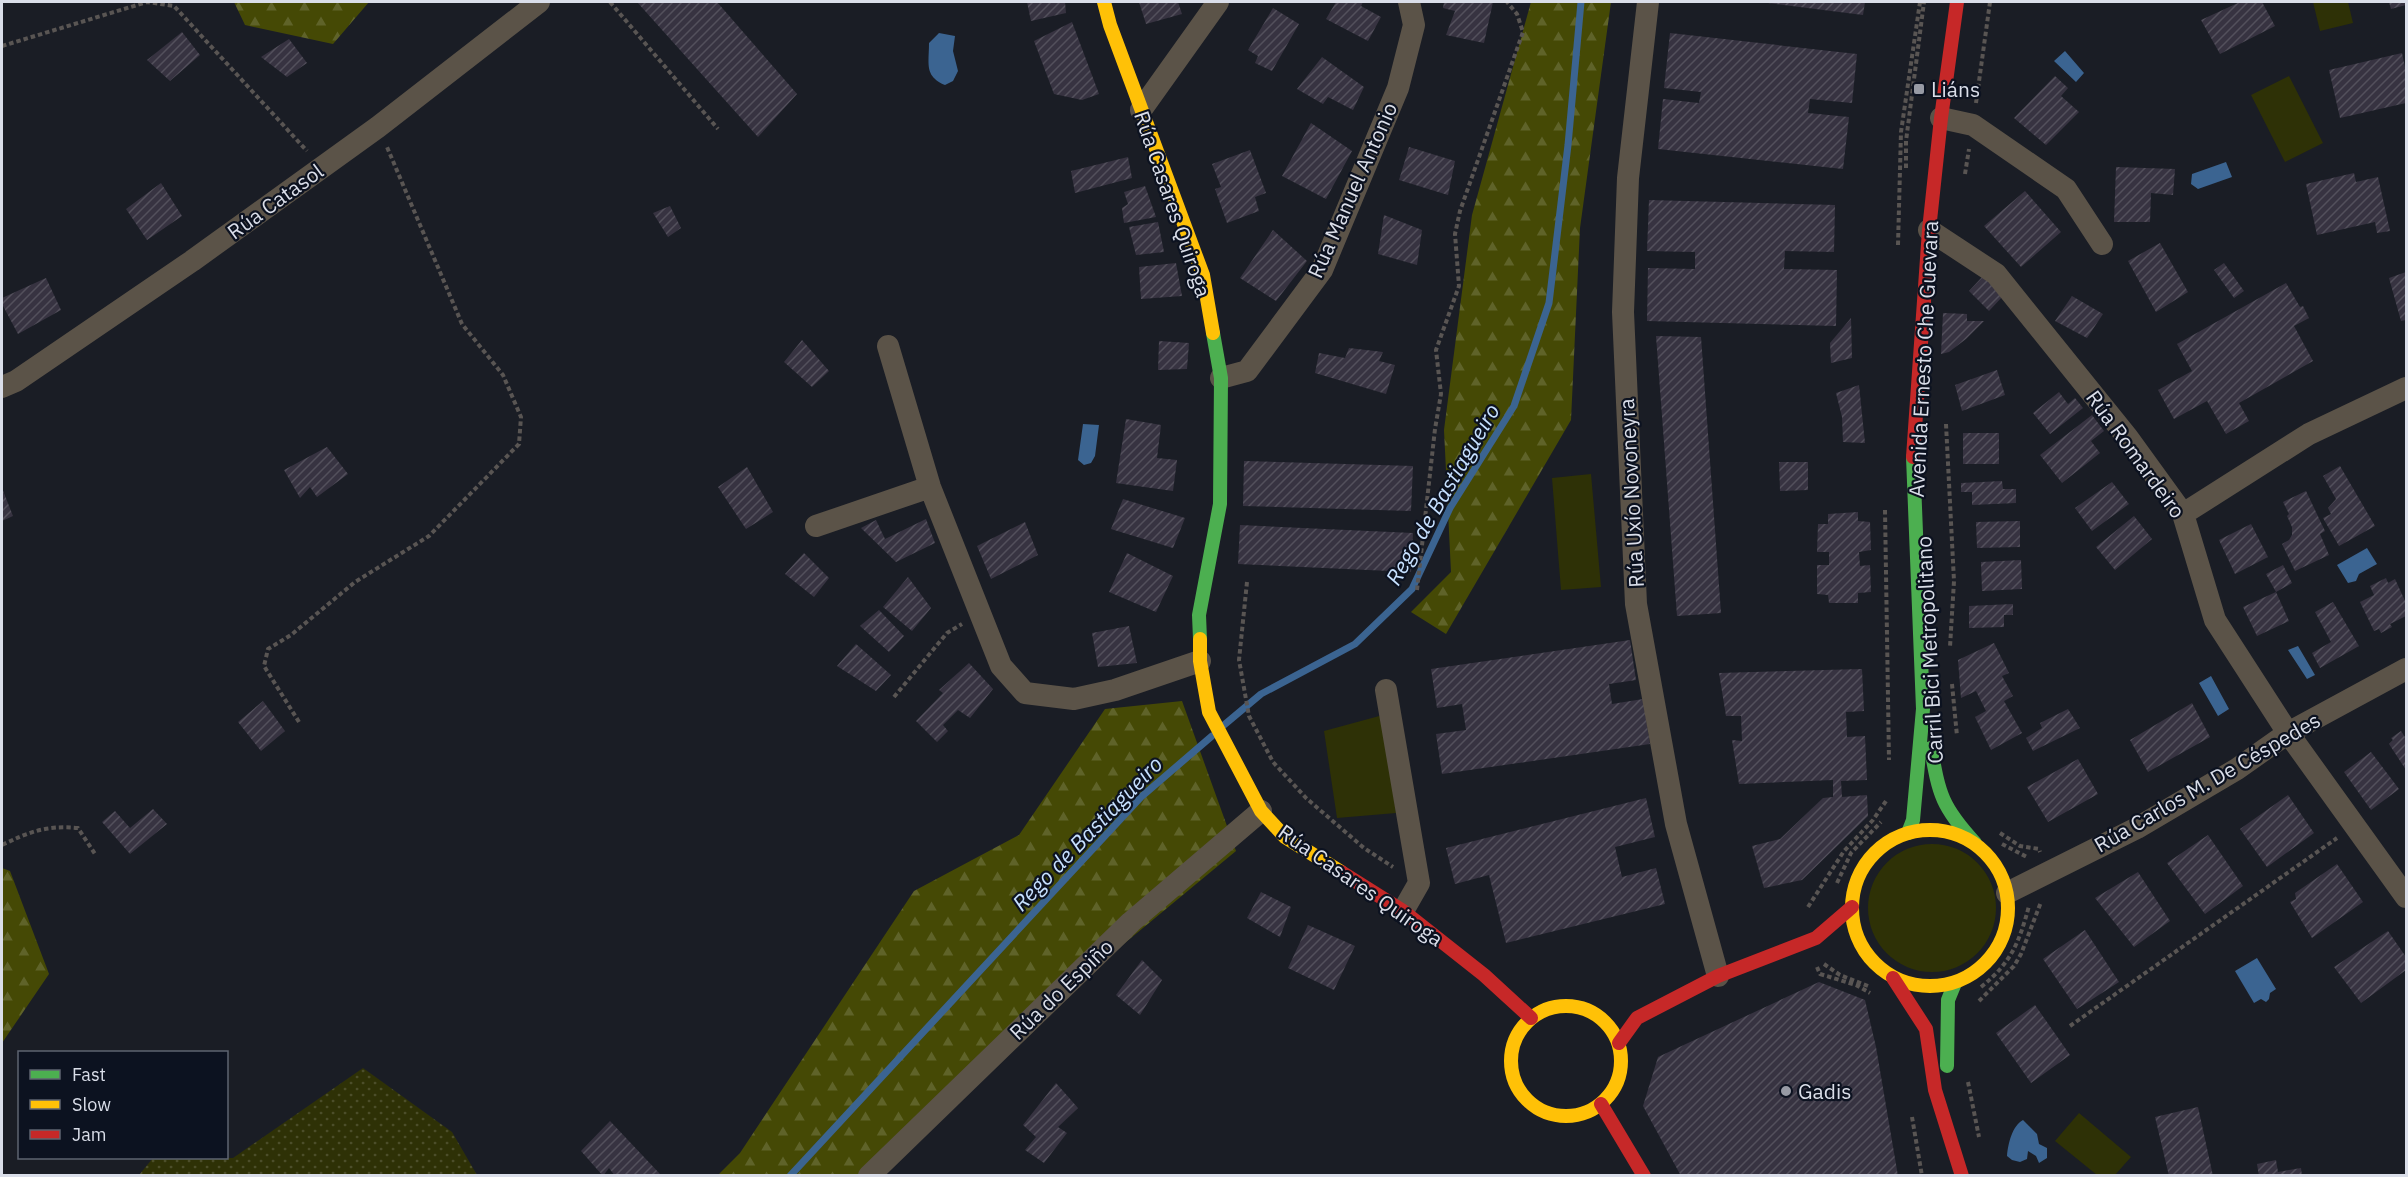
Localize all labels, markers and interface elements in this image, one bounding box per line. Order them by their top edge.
place label: Liáns [1931,75,1980,103]
marker: Liáns [1912,82,1926,96]
street label: Rúa Manuel Antonio [1301,98,1403,282]
street label: Rúa Casares Quiroga [1128,107,1218,301]
street label: Rúa Catasol [221,157,329,245]
street label: Avenida Ernesto Che Guevara [1902,220,1944,498]
street label: Rúa Romardeiro [2080,384,2192,524]
water label: Rego de Bastiagueiro [1378,398,1506,590]
street label: Rúa Uxío Novoneyra [1612,398,1650,588]
street label: Carril Bici Metropolitano [1909,536,1949,764]
street label: Rúa Carlos M. De Céspedes [2089,706,2325,858]
water label: Rego de Bastiagueiro [1005,749,1169,917]
street label: Rúa Casares Quiroga [1273,818,1449,952]
street label: Rúa do Espiño [1003,932,1119,1046]
legend [18,1051,228,1159]
text: Fast [72,1063,106,1086]
place label: Gadis [1798,1077,1851,1105]
marker: Gadis [1779,1084,1793,1098]
text: Slow [72,1093,111,1116]
text: Jam [72,1123,107,1146]

